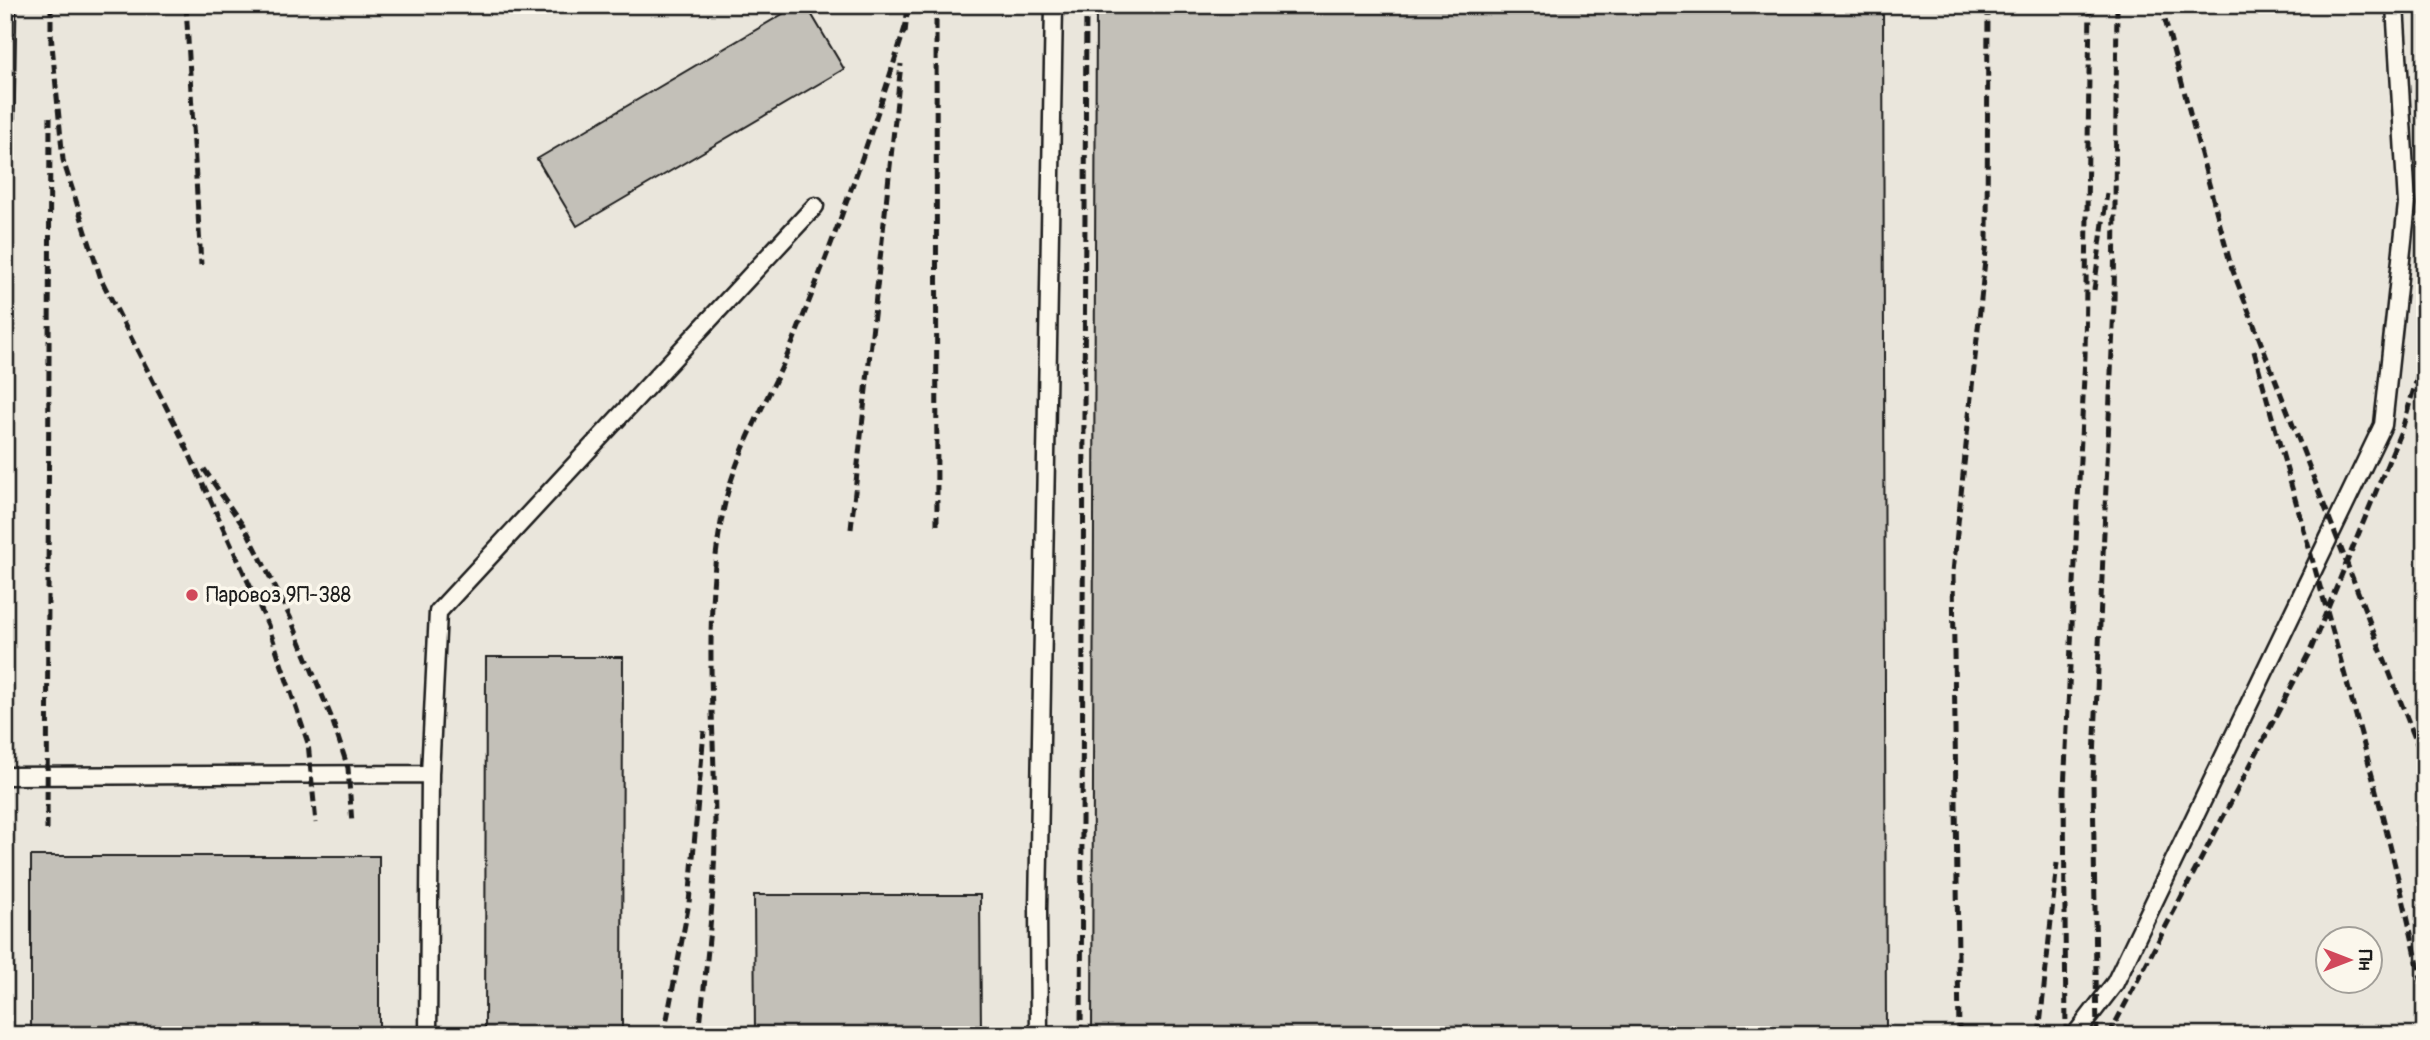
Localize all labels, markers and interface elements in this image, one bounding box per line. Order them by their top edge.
place label: Паровоз 9П-388 [206,582,351,609]
marker: Паровоз 9П-388 [184,587,200,603]
north arrow [2314,925,2384,995]
text: Пн [2353,950,2377,970]

